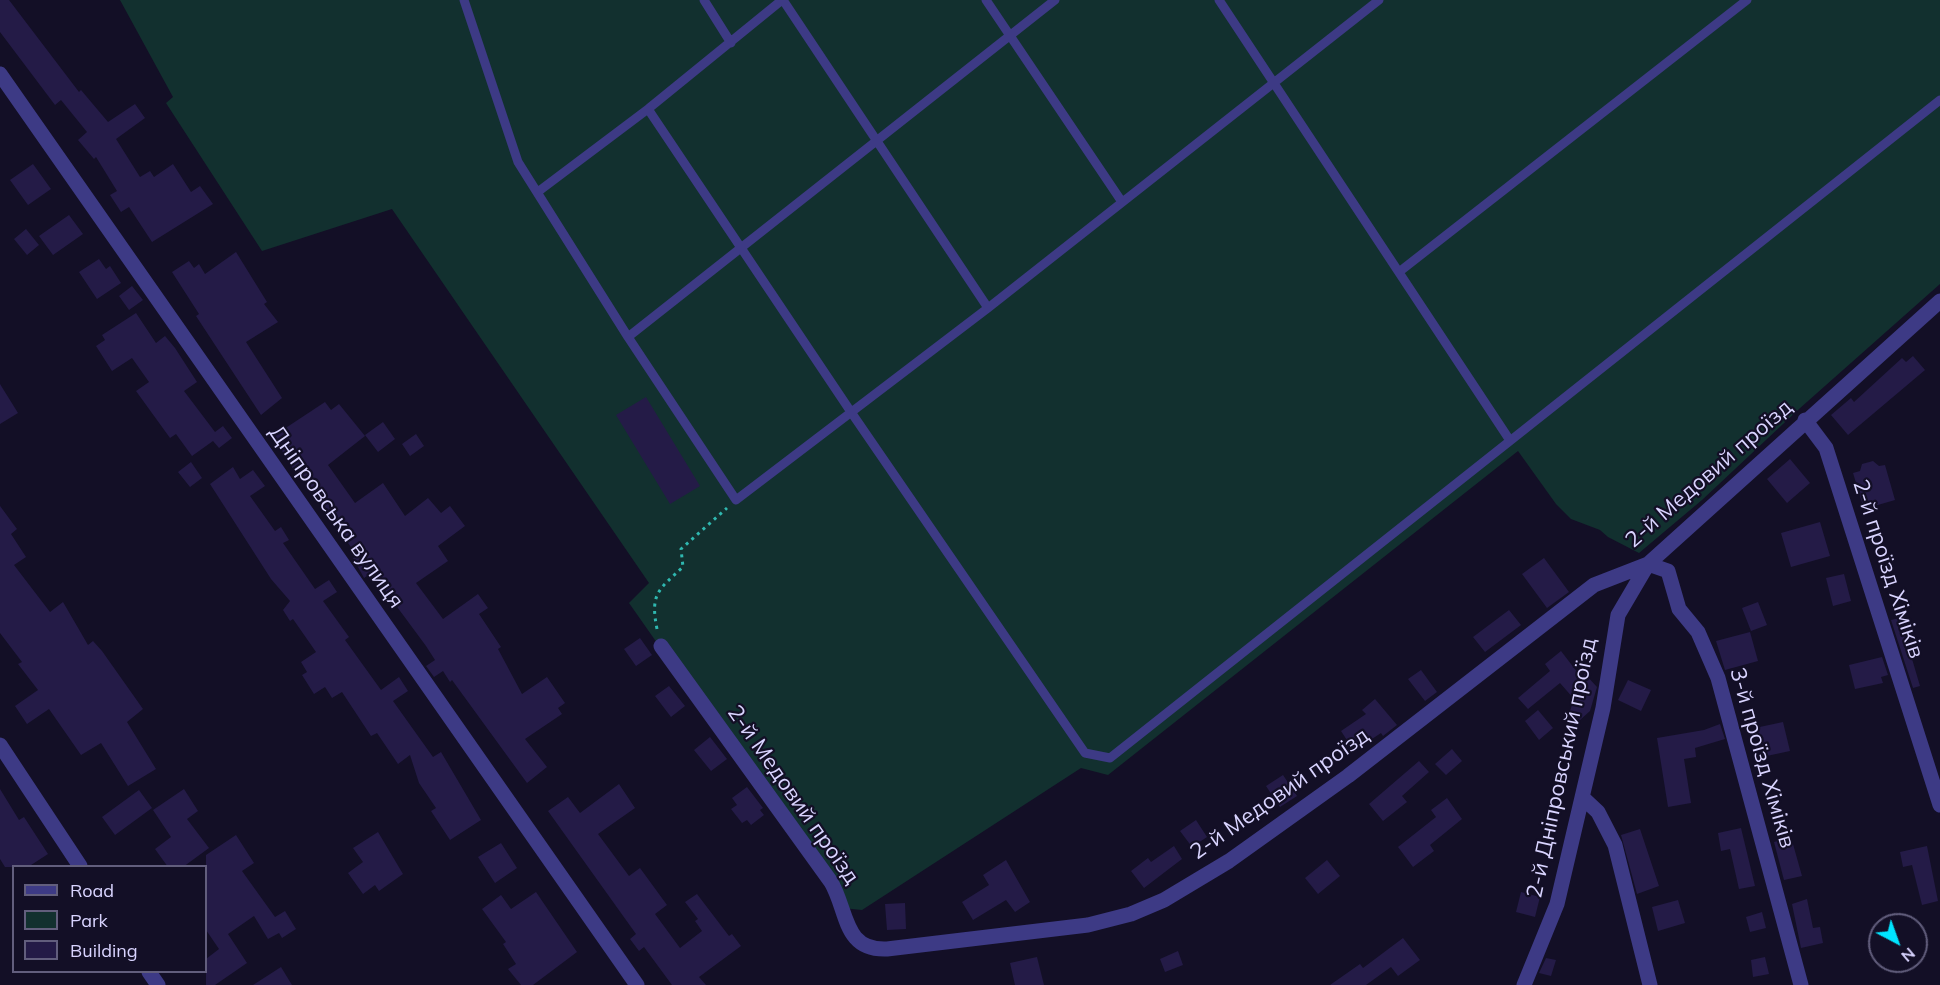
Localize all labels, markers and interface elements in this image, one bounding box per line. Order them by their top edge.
street label: 2-й Медовий проїзд [1620,394,1798,554]
street label: Дніпровська вулиця [263,421,409,613]
street label: 2-й проїзд Хіміків [1847,476,1929,662]
street label: 2-й Дніпровський проїзд [1521,635,1603,901]
street label: 3-й проїзд Хіміків [1724,665,1800,851]
street label: 2-й Медовий проїзд [721,700,865,890]
street label: 2-й Медовий проїзд [1185,722,1375,866]
legend [12,865,207,973]
text: Road [70,879,114,902]
text: Park [70,909,108,932]
north arrow [1868,913,1928,973]
text: Building [70,939,138,962]
text: N [1897,944,1920,967]

